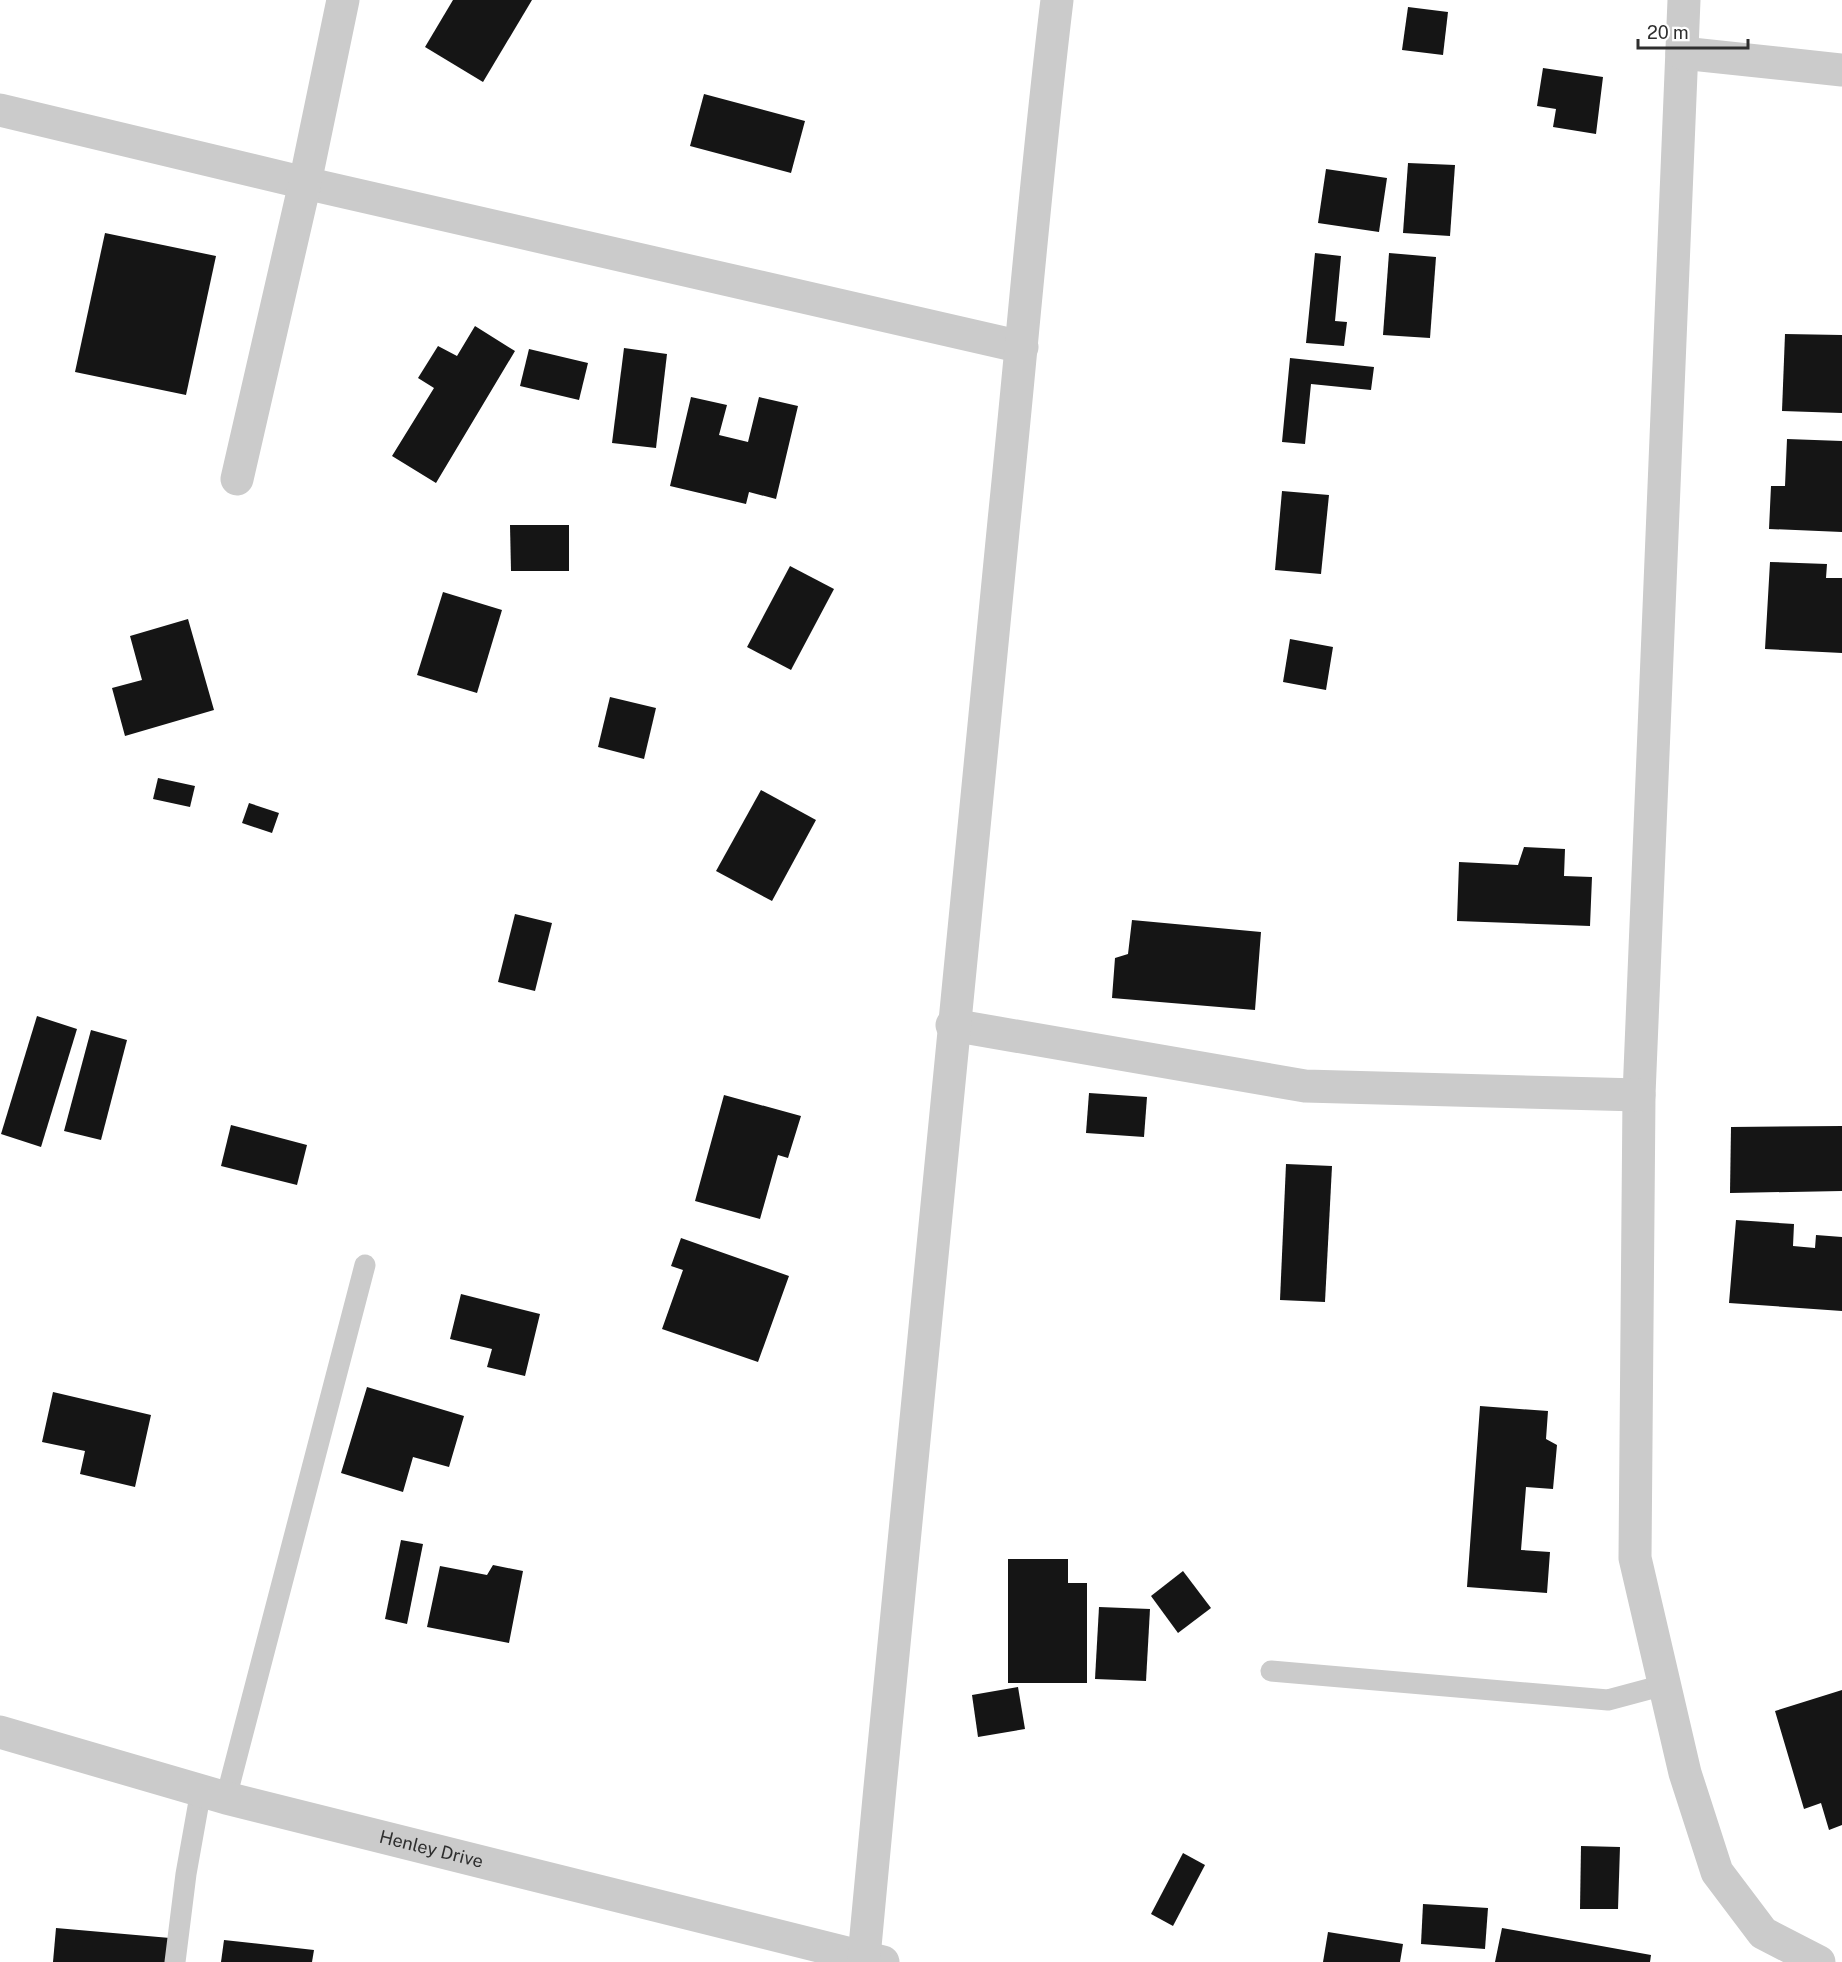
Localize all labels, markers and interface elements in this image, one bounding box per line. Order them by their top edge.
scale bar [1638,12,1748,50]
text: 20 m [1647,22,1689,43]
street label: Henley Drive [377,1826,486,1872]

